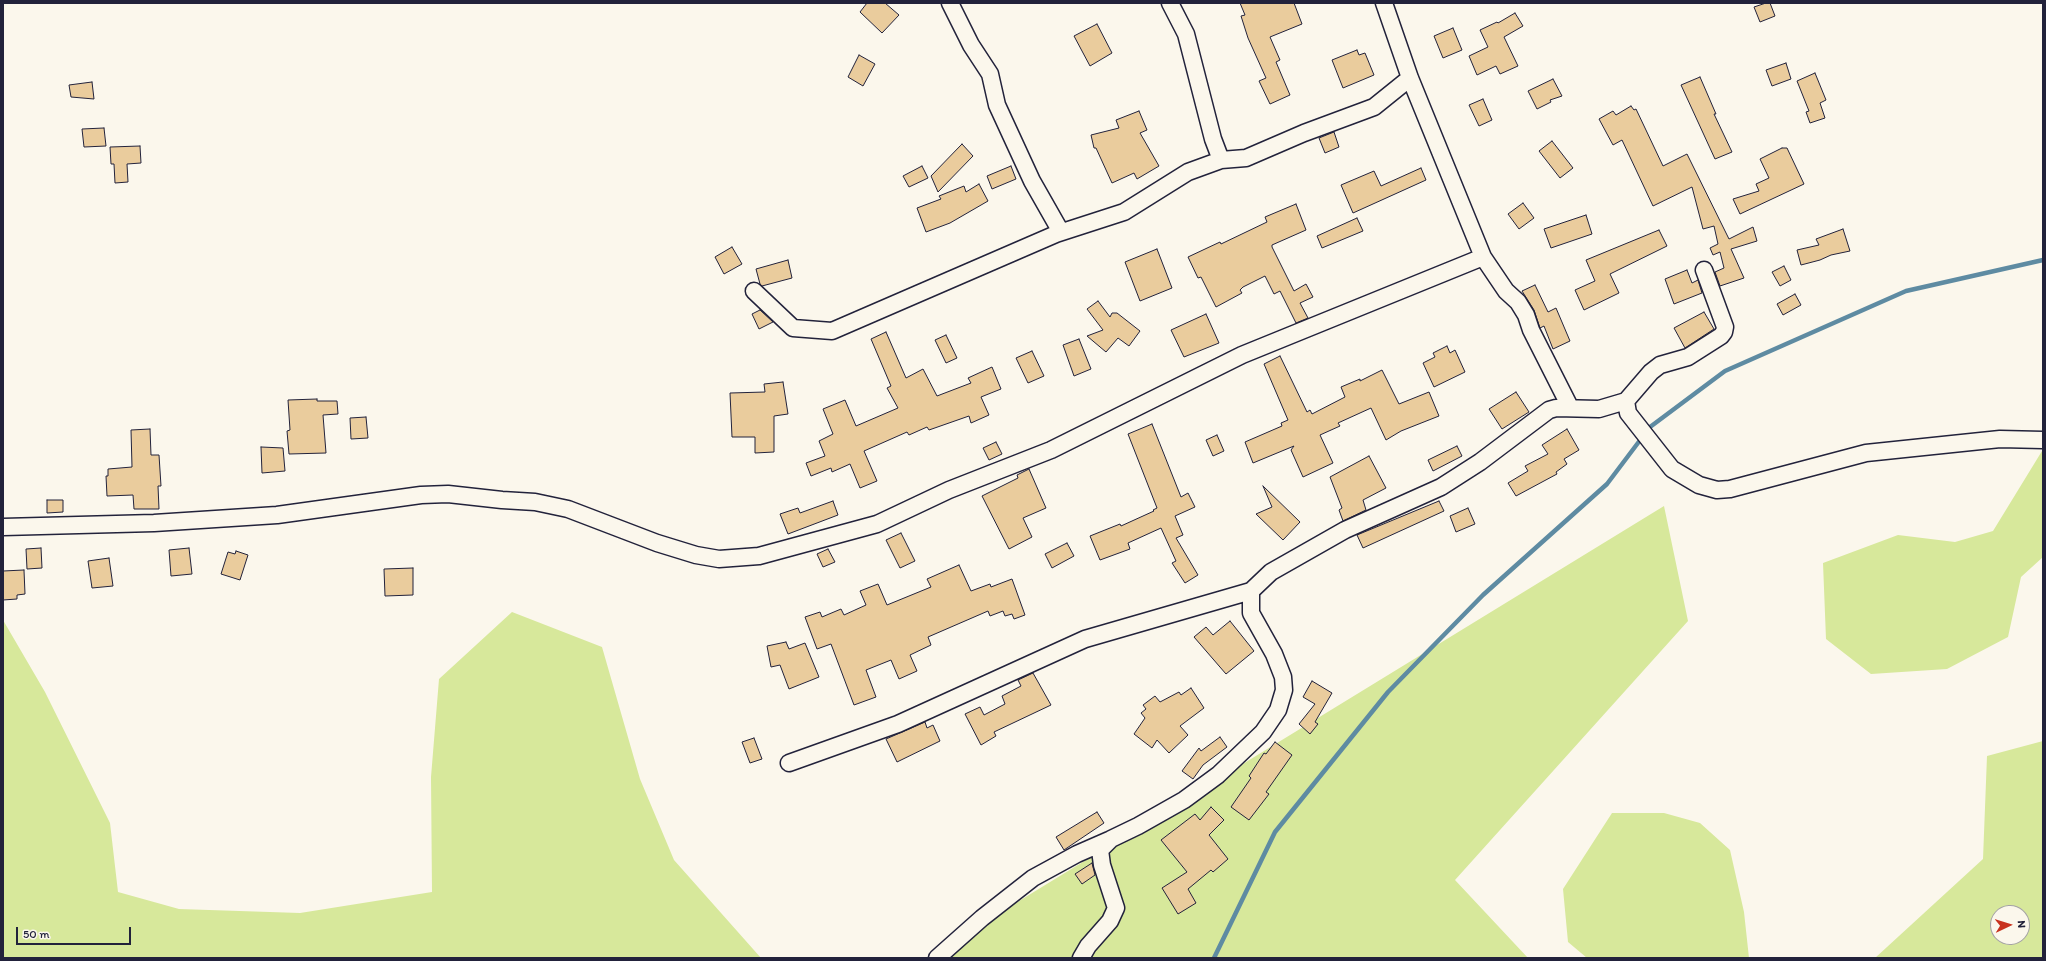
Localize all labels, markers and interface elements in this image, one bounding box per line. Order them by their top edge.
north arrow [1990,905,2030,945]
scale bar [18,919,133,945]
text: N [2015,920,2028,928]
text: 50 m [23,927,49,941]

